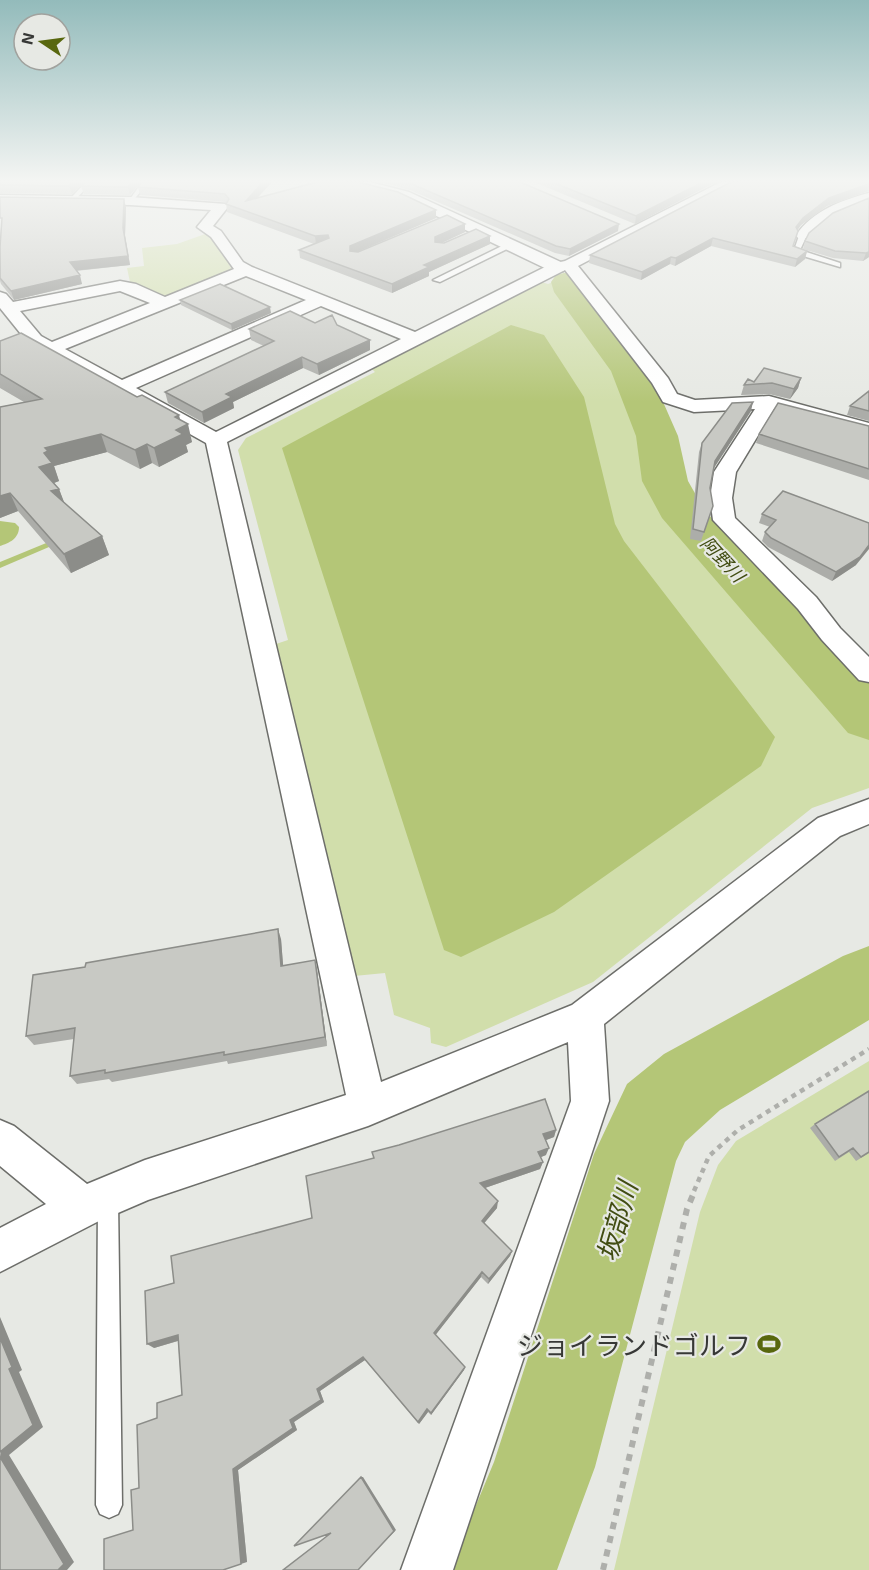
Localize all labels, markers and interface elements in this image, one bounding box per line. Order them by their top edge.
north arrow [12,12,72,72]
text: N [16,31,37,46]
water label: 阿野川 [697,532,751,588]
water label: 坂部川 [589,1175,643,1264]
place label: ジョイランドゴルフ [517,1329,751,1360]
sports icon: ジョイランドゴルフ [756,1331,782,1357]

